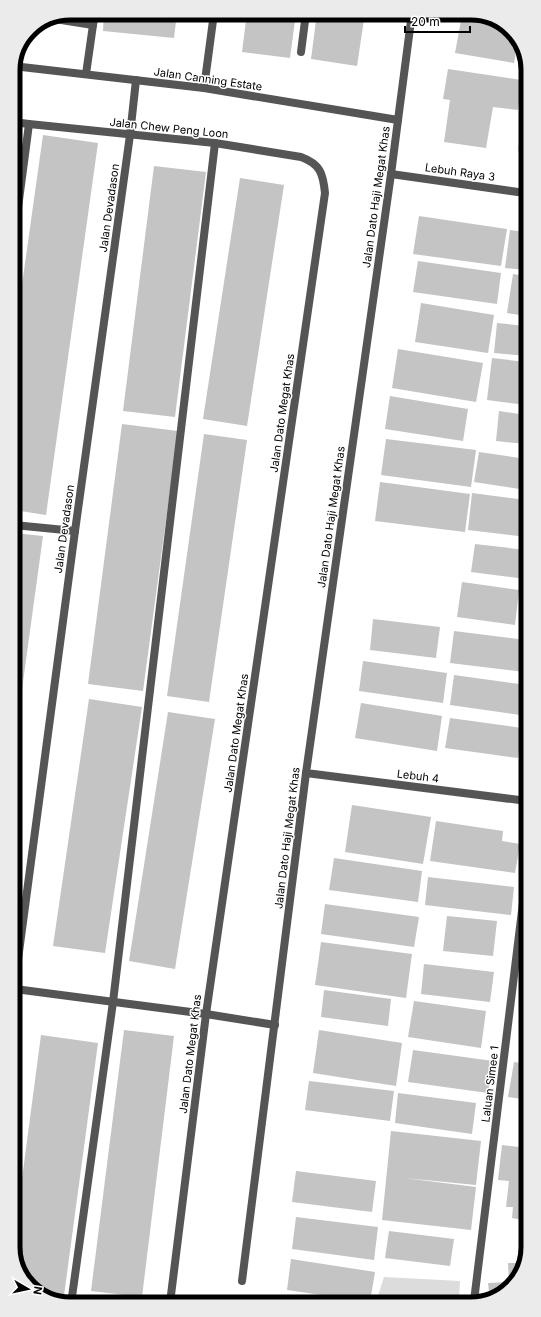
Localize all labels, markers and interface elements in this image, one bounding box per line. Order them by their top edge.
scale bar [405,8,470,34]
text: 20 m [411,14,440,29]
street label: Jalan Canning Estate [153,64,263,94]
street label: Jalan Chew Peng Loon [109,115,229,141]
street label: Jalan Dato Haji Megat Khas [359,125,393,269]
street label: Lebuh Raya 3 [424,160,496,184]
street label: Jalan Devadason [96,163,122,253]
street label: Jalan Dato Megat Khas [267,352,297,473]
street label: Jalan Dato Haji Megat Khas [314,445,348,589]
street label: Jalan Devadason [51,484,77,574]
street label: Jalan Dato Megat Khas [221,672,251,793]
street label: Jalan Dato Haji Megat Khas [271,766,303,910]
street label: Lebuh 4 [396,766,440,786]
street label: Jalan Dato Megat Khas [176,993,204,1114]
street label: Laluan Simee 1 [478,1045,502,1123]
north arrow [8,1269,48,1309]
text: N [30,1285,45,1296]

